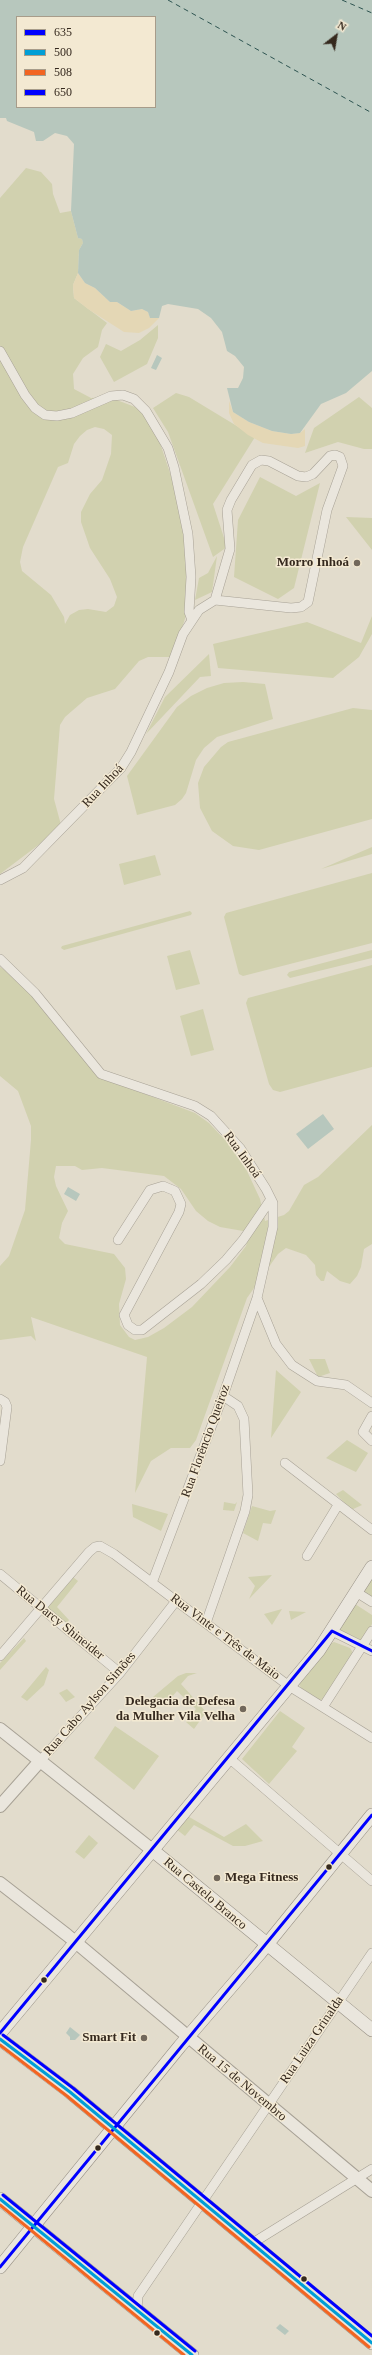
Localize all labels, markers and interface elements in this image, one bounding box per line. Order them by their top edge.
legend [16,16,156,108]
north arrow [316,16,356,56]
text: N [336,19,349,33]
text: 635 [54,25,72,39]
text: 500 [54,45,72,59]
text: 508 [54,65,72,79]
text: 650 [54,85,72,99]
place label: Morro Inhoá [277,555,349,571]
marker: Morro Inhoá [352,558,362,568]
street label: Rua Inhoá [79,761,127,811]
street label: Rua Inhoá [220,1129,264,1181]
street label: Rua Florêncio Queiroz [178,1382,234,1500]
street label: Rua Darcy Shineider [13,1583,107,1663]
street label: Rua Vinte e Três de Maio [167,1591,283,1683]
street label: Rua Cabo Aylson Simões [41,1649,139,1759]
place label: Delegacia de Defesa da Mulher Vila Velha [116,1694,235,1725]
marker: Delegacia de Defesa da Mulher Vila Velha [238,1704,248,1714]
street label: Rua Castelo Branco [160,1855,250,1933]
unlabelled marker [324,1862,334,1872]
place label: Mega Fitness [225,1870,298,1886]
marker: Mega Fitness [212,1873,222,1883]
unlabelled marker [39,1975,49,1985]
street label: Rua Luiza Grinalda [277,1993,347,2087]
place label: Smart Fit [82,2030,136,2046]
marker: Smart Fit [139,2033,149,2043]
street label: Rua 15 de Novembro [194,2041,290,2125]
unlabelled marker [93,2143,103,2153]
unlabelled marker [299,2274,309,2284]
unlabelled marker [152,2328,162,2338]

